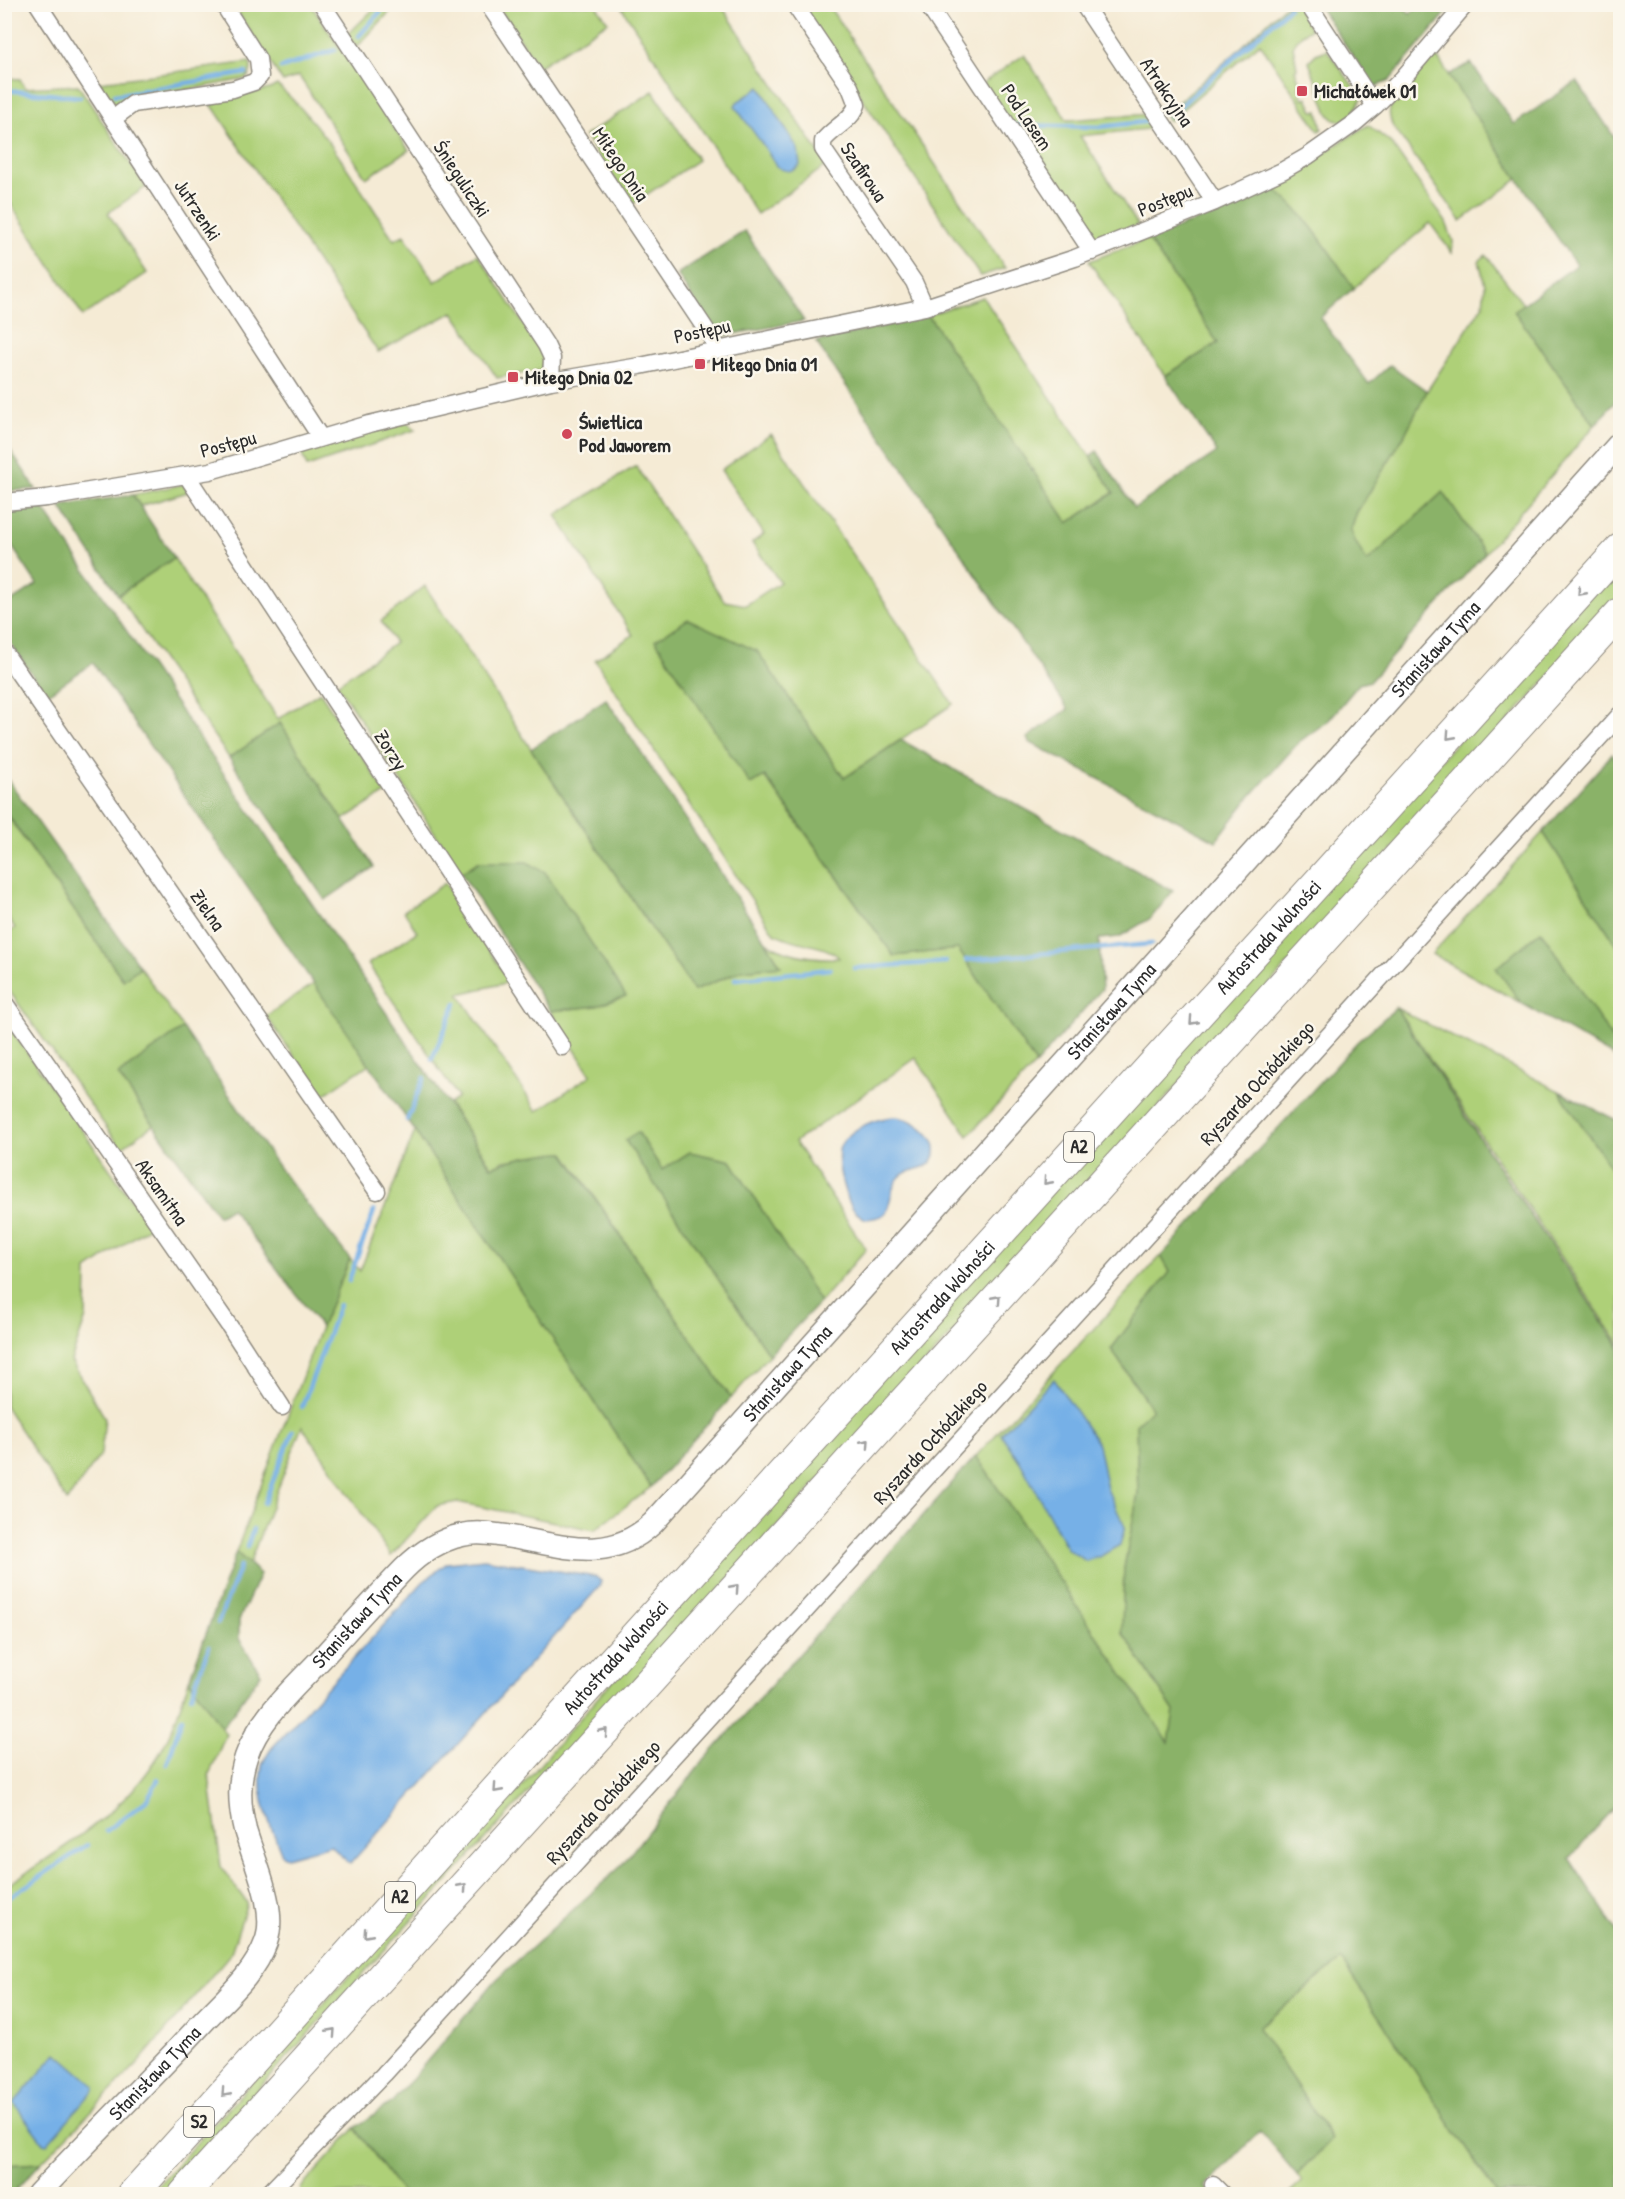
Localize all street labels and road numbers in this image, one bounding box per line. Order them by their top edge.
street label: Atrakcyjna [1134,52,1201,132]
street label: Pod Lasem [995,78,1059,155]
street label: Miłego Dnia [587,121,656,206]
street label: Śnieguliczki [428,135,497,222]
street label: Szafirowa [835,137,894,207]
street label: Jutrzenki [168,174,228,246]
street label: Postępu [1133,176,1196,223]
street label: Postępu [671,311,732,350]
street label: Postępu [197,423,259,464]
street label: Stanisława Tyma [1384,594,1486,703]
street label: Zorzy [368,724,414,775]
street label: Autostrada Wolności [1209,873,1327,1000]
street label: Zielna [185,884,232,936]
street label: Stanisława Tyma [1060,956,1162,1065]
street label: Ryszarda Ochódzkiego [1193,1015,1320,1151]
road number: A2 [1064,1132,1094,1162]
street label: Aksamitna [130,1153,195,1230]
street label: Autostrada Wolności [883,1234,1001,1360]
street label: Stanisława Tyma [736,1318,837,1427]
street label: Ryszarda Ochódzkiego [866,1374,993,1510]
street label: Stanisława Tyma [305,1566,407,1674]
street label: Autostrada Wolności [556,1594,674,1720]
street label: Ryszarda Ochódzkiego [539,1734,666,1870]
road number: A2 [385,1882,415,1912]
street label: Stanisława Tyma [102,2019,206,2126]
road number: S2 [184,2107,214,2137]

